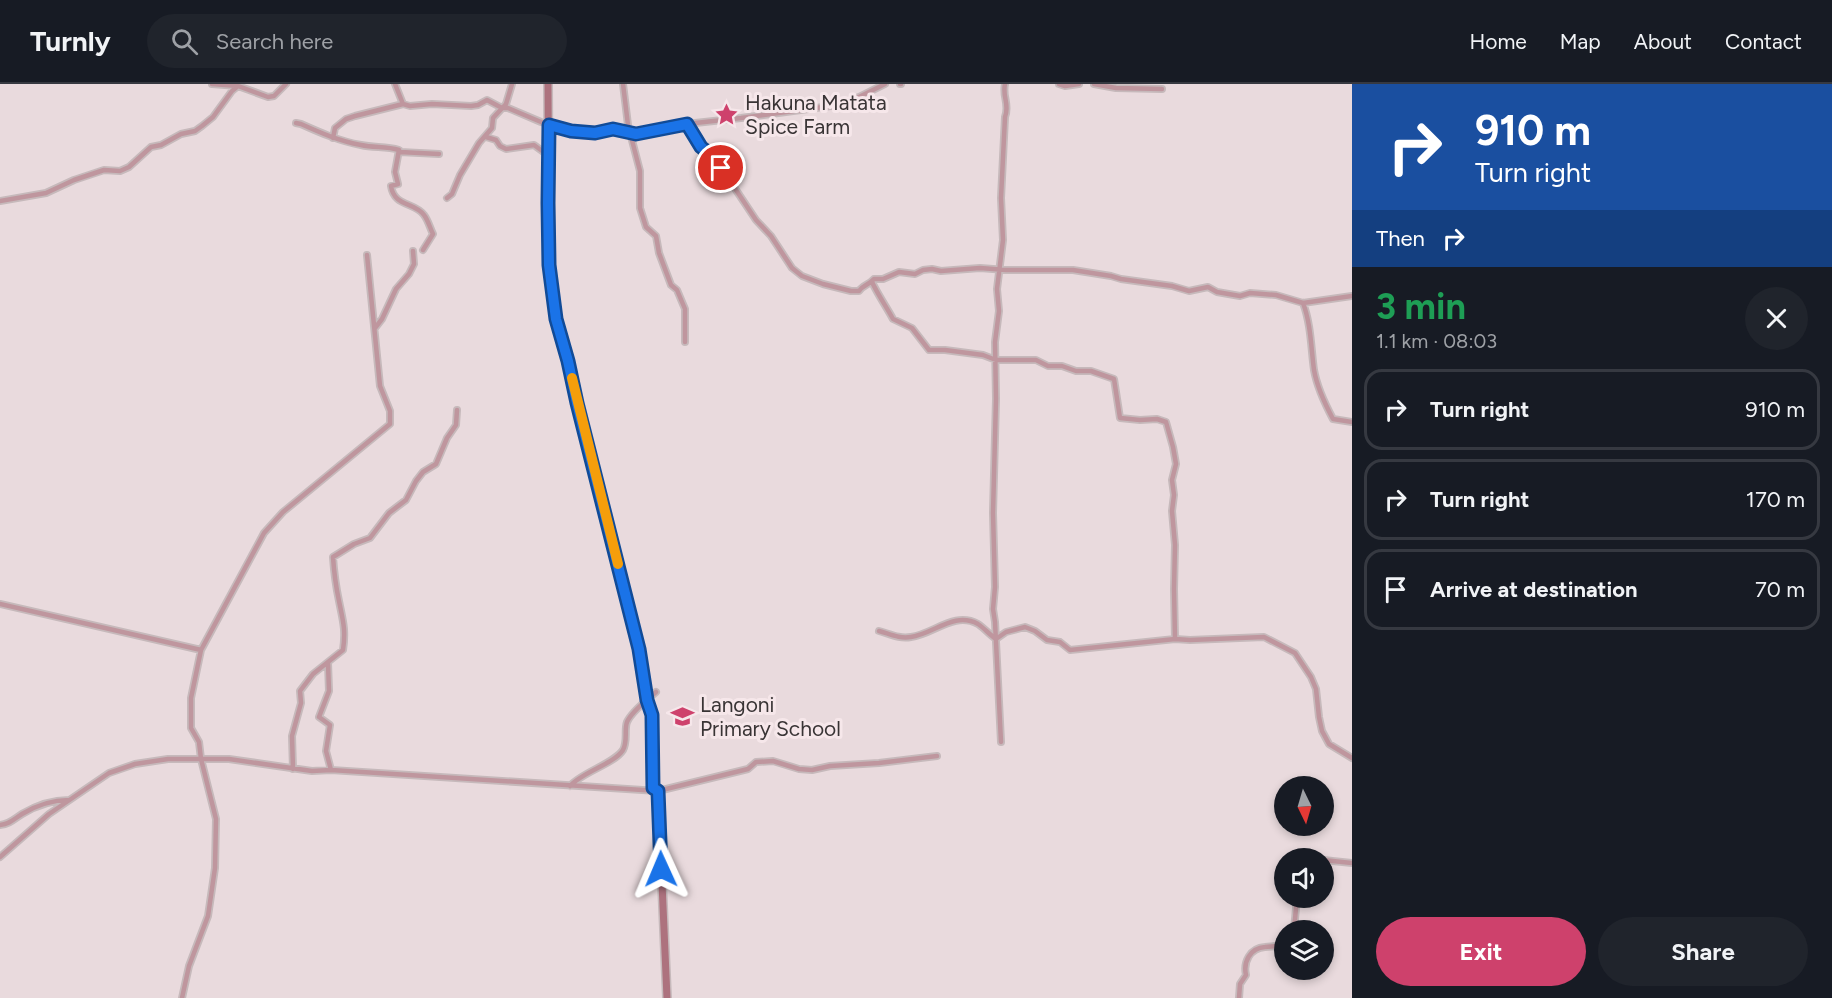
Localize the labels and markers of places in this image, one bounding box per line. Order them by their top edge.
place label: Hakuna Matata Spice Farm [745,90,887,139]
place icon: Hakuna Matata Spice Farm [714,101,740,127]
pin [695,142,746,193]
place label: Langoni Primary School [700,692,841,741]
school or university icon: Langoni Primary School [669,703,695,729]

